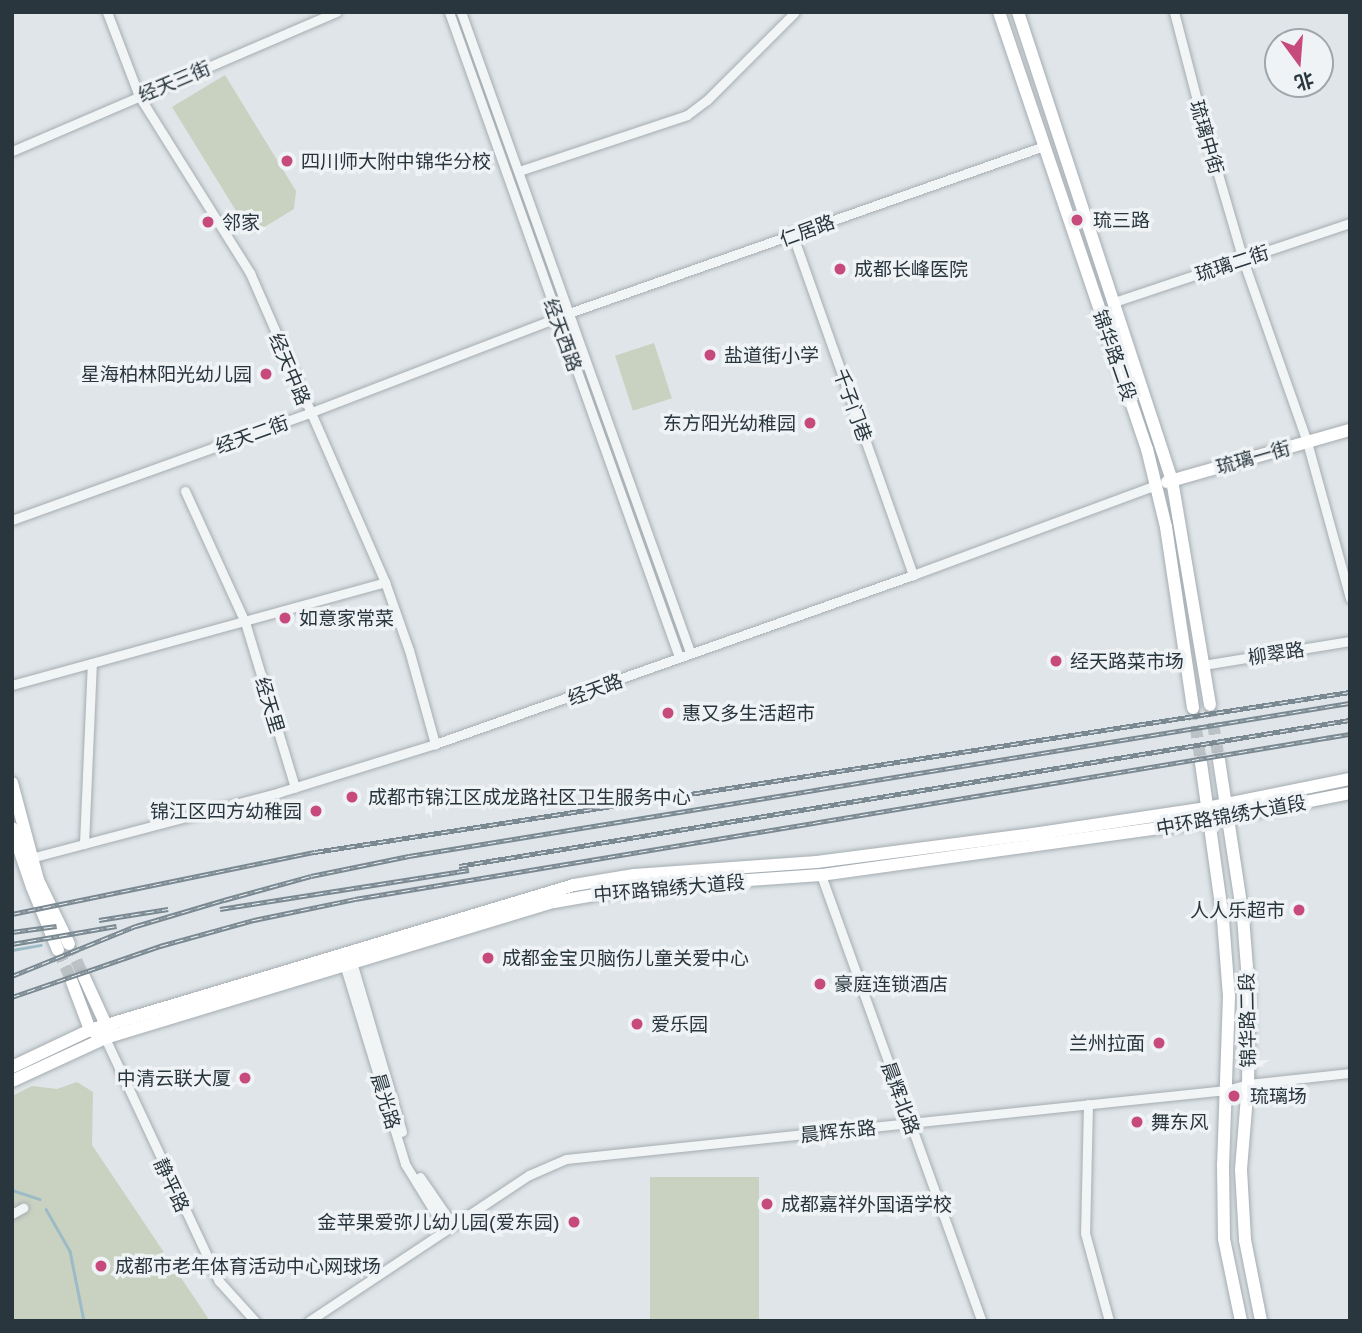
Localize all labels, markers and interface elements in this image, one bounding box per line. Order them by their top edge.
north arrow [1264,28,1334,98]
street label: 经天三街 [135,56,213,106]
text: 北 [1292,68,1317,95]
street label: 琉璃中街 [1186,97,1228,177]
place label: 四川师大附中锦华分校 [301,150,491,172]
marker: 四川师大附中锦华分校 [279,153,295,169]
place label: 琉三路 [1093,209,1150,231]
street label: 仁居路 [776,210,838,250]
marker: 琉三路 [1067,210,1087,230]
place label: 邻家 [222,211,260,233]
marker: 邻家 [200,214,216,230]
street label: 琉璃二街 [1192,240,1272,286]
place label: 成都长峰医院 [854,258,968,280]
marker: 成都长峰医院 [832,261,848,277]
street label: 经天西路 [539,295,587,375]
street label: 锦华路二段 [1089,306,1141,404]
street label: 经天中路 [265,330,315,408]
place label: 盐道街小学 [724,344,819,366]
marker: 盐道街小学 [702,347,718,363]
place label: 星海柏林阳光幼儿园 [81,363,252,385]
street label: 千子门巷 [829,365,877,445]
marker: 星海柏林阳光幼儿园 [258,366,274,382]
street label: 经天二街 [212,410,292,458]
place label: 东方阳光幼稚园 [663,412,796,434]
marker: 东方阳光幼稚园 [802,415,818,431]
street label: 琉璃一街 [1213,436,1293,478]
place label: 如意家常菜 [299,607,394,629]
marker: 如意家常菜 [277,610,293,626]
street label: 柳翠路 [1246,637,1306,669]
place label: 经天路菜市场 [1070,650,1184,672]
marker: 经天路菜市场 [1048,653,1064,669]
street label: 经天路 [564,669,626,709]
street label: 经天里 [251,674,289,736]
place label: 惠又多生活超市 [682,702,815,724]
marker: 惠又多生活超市 [660,705,676,721]
place label: 成都市锦江区成龙路社区卫生服务中心 [368,786,691,808]
marker: 成都市锦江区成龙路社区卫生服务中心 [342,787,362,807]
street label: 中环路锦绣大道段 [1154,791,1308,839]
place label: 锦江区四方幼稚园 [150,800,302,822]
marker: 锦江区四方幼稚园 [308,803,324,819]
street label: 中环路锦绣大道段 [592,870,746,906]
place label: 人人乐超市 [1190,899,1285,921]
marker: 人人乐超市 [1291,902,1307,918]
place label: 成都金宝贝脑伤儿童关爱中心 [502,947,749,969]
marker: 成都金宝贝脑伤儿童关爱中心 [480,950,496,966]
street label: 锦华路二段 [1235,972,1259,1068]
place label: 豪庭连锁酒店 [834,973,948,995]
marker: 豪庭连锁酒店 [812,976,828,992]
place label: 爱乐园 [651,1013,708,1035]
marker: 爱乐园 [629,1016,645,1032]
place label: 兰州拉面 [1069,1032,1145,1054]
marker: 兰州拉面 [1151,1035,1167,1051]
street label: 晨辉北路 [877,1058,925,1138]
place label: 中清云联大厦 [117,1067,231,1089]
marker: 中清云联大厦 [237,1070,253,1086]
street label: 晨光路 [367,1070,405,1132]
place label: 琉璃场 [1250,1085,1307,1107]
marker: 琉璃场 [1224,1086,1244,1106]
place label: 舞东风 [1151,1111,1208,1133]
marker: 舞东风 [1129,1114,1145,1130]
street label: 晨辉东路 [799,1116,877,1146]
street label: 静平路 [150,1154,194,1216]
place label: 成都嘉祥外国语学校 [781,1193,952,1215]
marker: 成都嘉祥外国语学校 [759,1196,775,1212]
place label: 金苹果爱弥儿幼儿园(爱东园) [318,1211,560,1233]
marker: 金苹果爱弥儿幼儿园(爱东园) [566,1214,582,1230]
place label: 成都市老年体育活动中心网球场 [115,1255,381,1277]
marker: 成都市老年体育活动中心网球场 [93,1258,109,1274]

